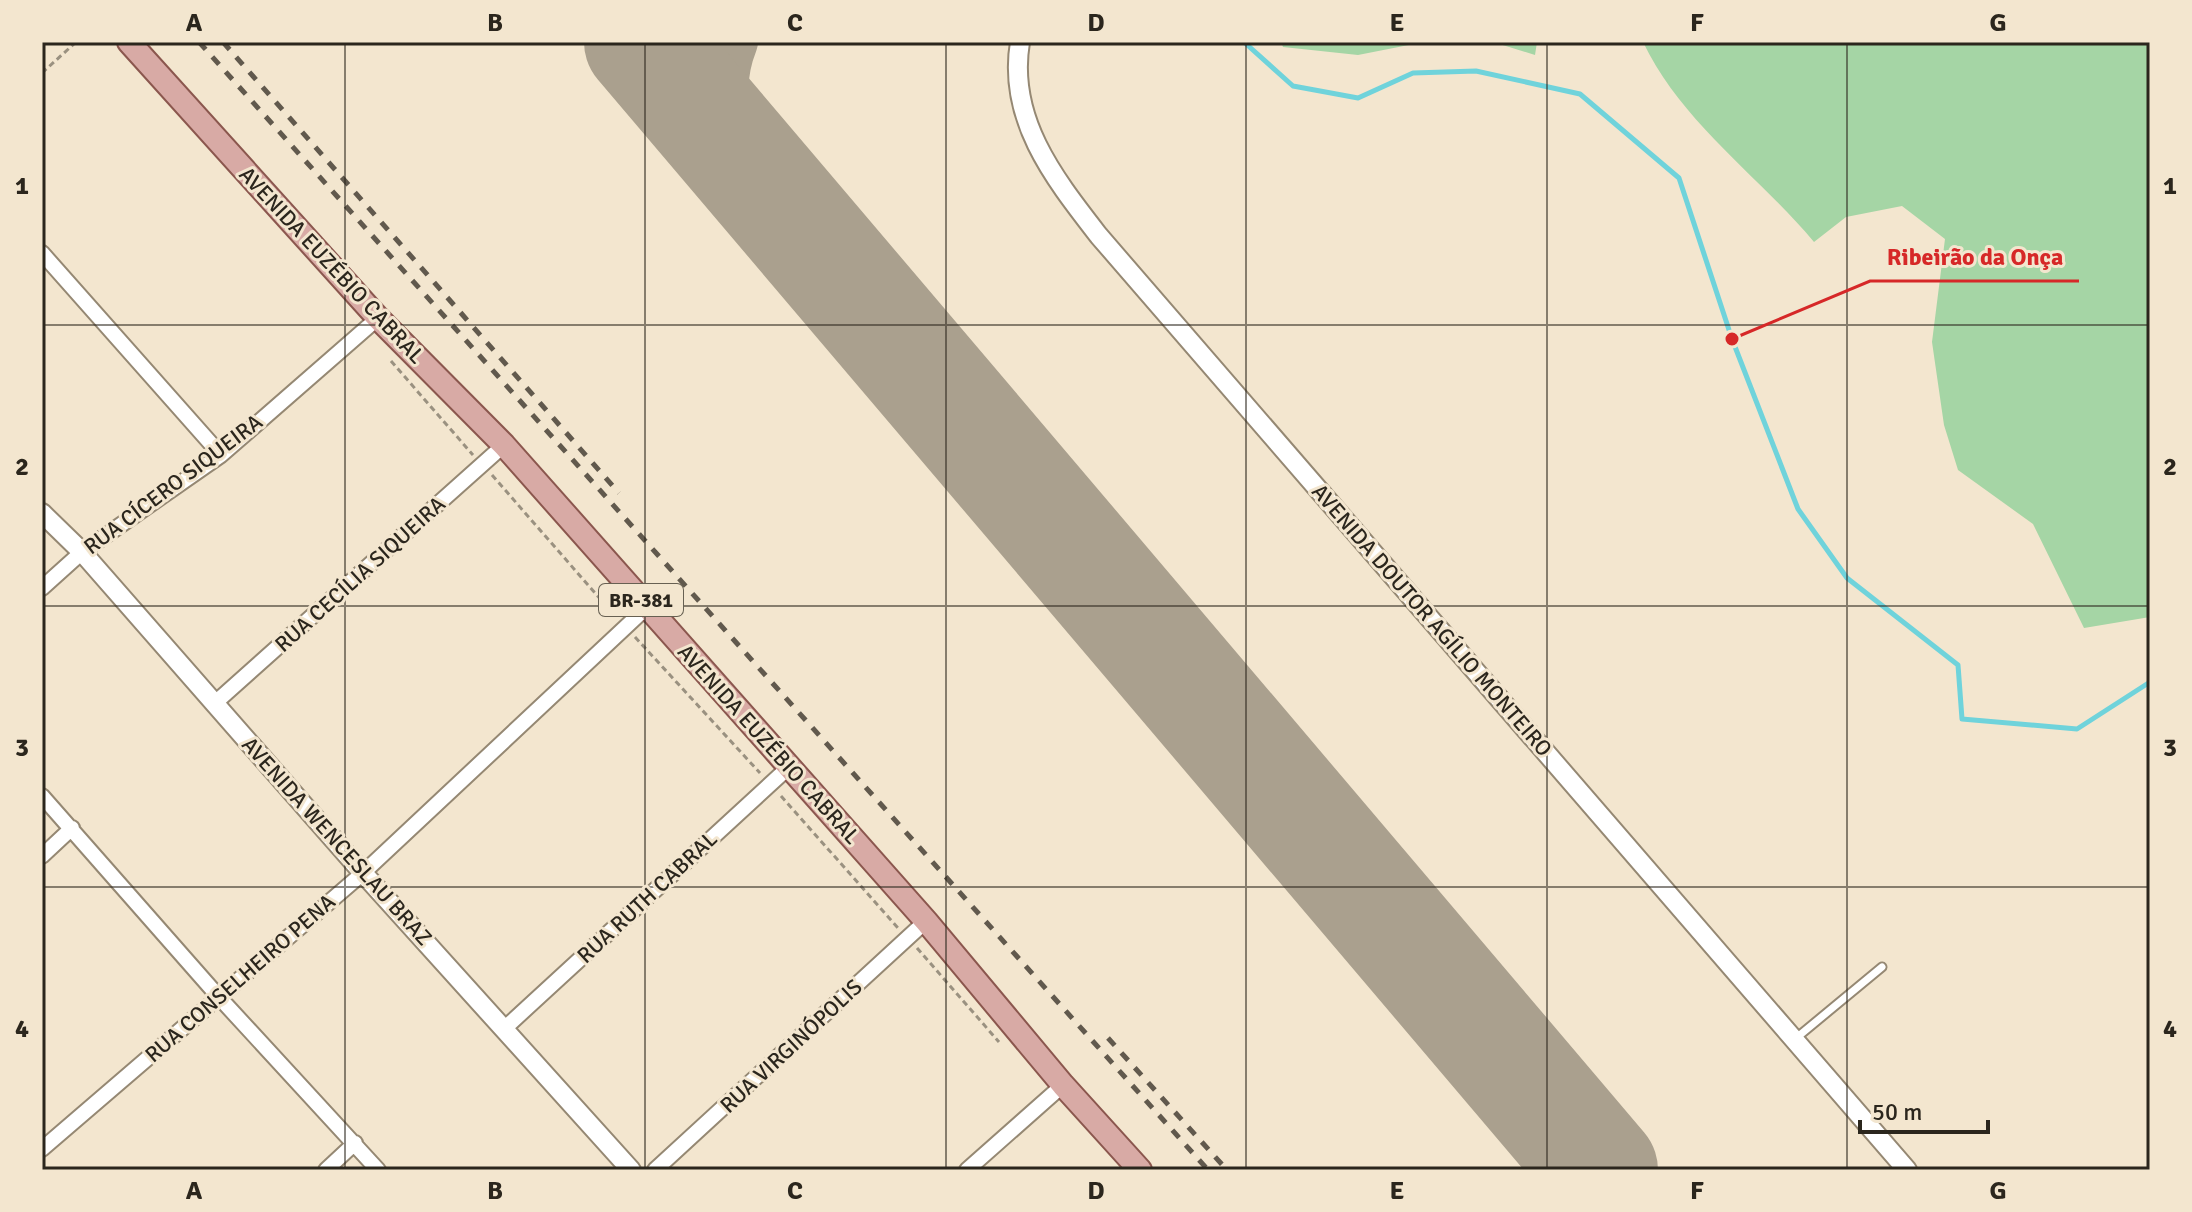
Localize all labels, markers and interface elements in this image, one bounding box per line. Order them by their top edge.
text: A [186,7,203,39]
text: B [487,7,503,39]
text: C [787,7,803,39]
text: D [1087,7,1105,39]
text: E [1390,7,1404,39]
text: F [1690,7,1704,39]
text: G [1989,7,2007,39]
street label: AVENIDA EUZÉBIO CABRAL [234,161,430,369]
text: 1 [15,170,29,202]
text: 1 [2163,170,2177,202]
callout: Ribeirão da Onça [1870,233,2079,281]
text: Ribeirão da Onça [1887,242,2063,272]
street label: RUA CÍCERO SIQUEIRA [78,408,268,560]
text: 2 [15,451,29,483]
text: 2 [2163,451,2177,483]
street label: AVENIDA DOUTOR AGÍLIO MONTEIRO [1306,478,1558,762]
street label: RUA CECÍLIA SIQUEIRA [269,490,451,658]
road number: BR-381 [599,584,683,616]
street label: AVENIDA EUZÉBIO CABRAL [672,638,866,850]
street label: AVENIDA WENCESLAU BRAZ [236,731,438,951]
text: 3 [15,732,29,764]
text: 3 [2163,732,2177,764]
street label: RUA RUTH CABRAL [571,825,723,969]
street label: RUA CONSELHEIRO PENA [139,888,341,1068]
street label: RUA VIRGINÓPOLIS [714,973,868,1119]
text: 4 [15,1013,29,1045]
text: 4 [2163,1013,2177,1045]
scale bar [1860,1084,1988,1134]
text: 50 m [1872,1097,1922,1127]
text: A [186,1175,203,1207]
text: B [487,1175,503,1207]
text: C [787,1175,803,1207]
text: D [1087,1175,1105,1207]
text: E [1390,1175,1404,1207]
text: F [1690,1175,1704,1207]
text: G [1989,1175,2007,1207]

